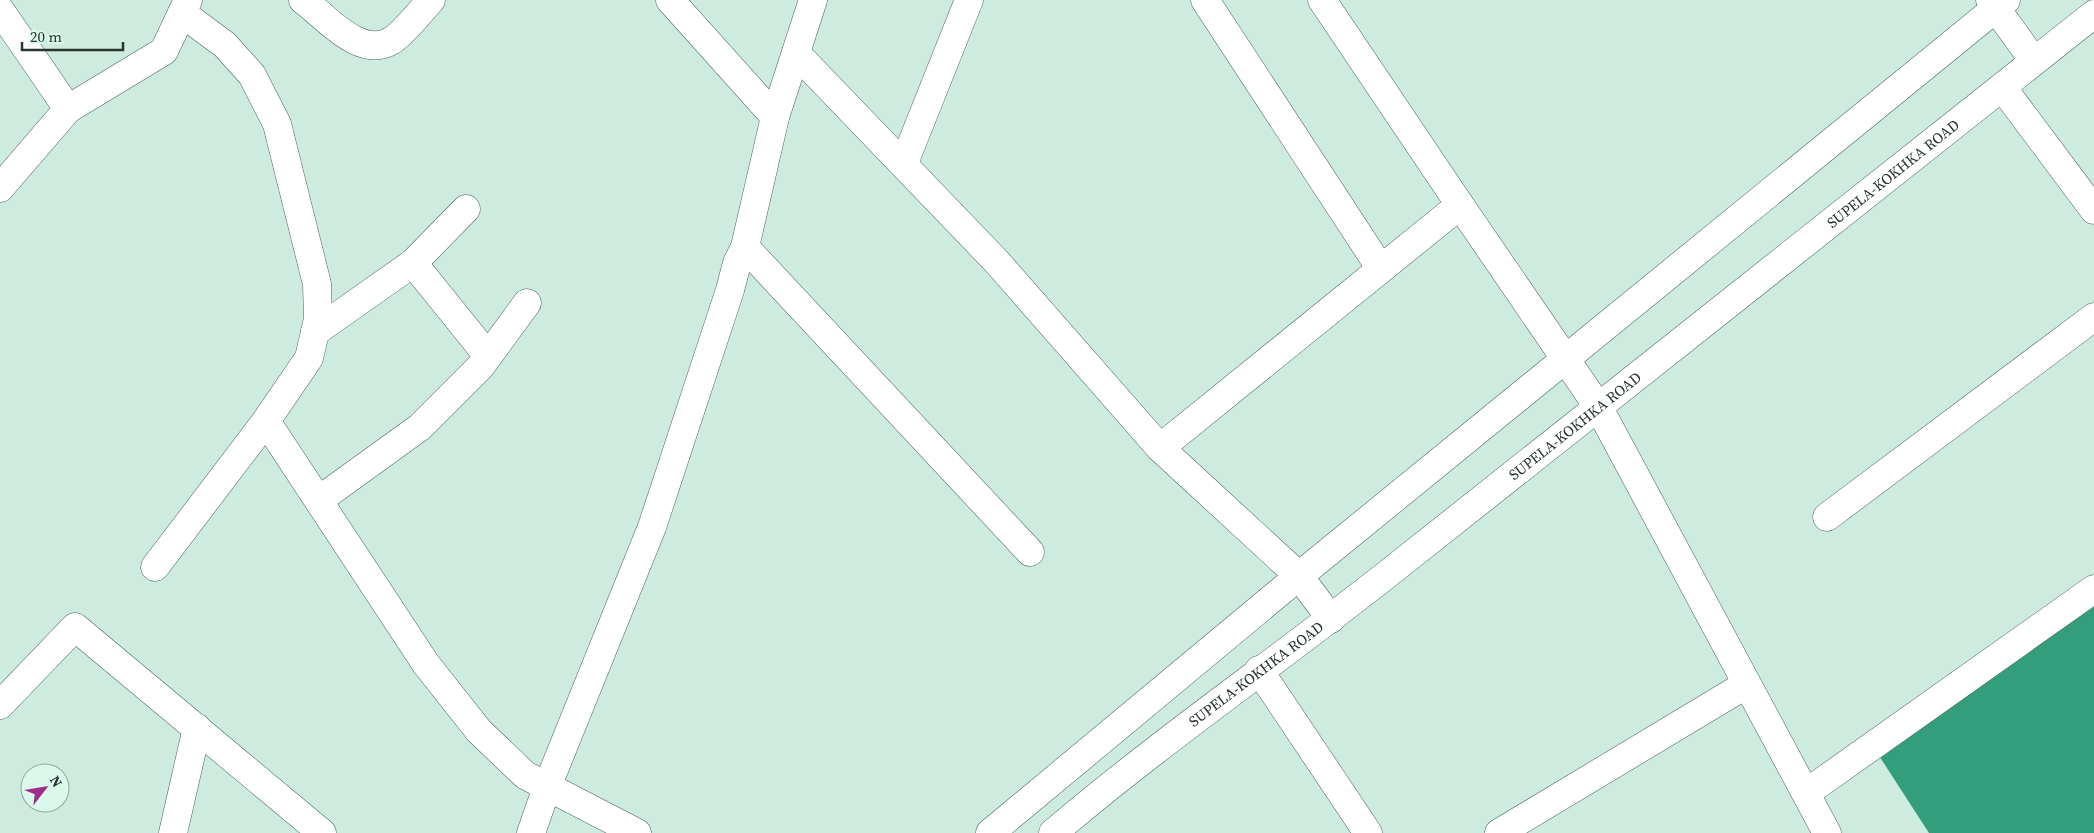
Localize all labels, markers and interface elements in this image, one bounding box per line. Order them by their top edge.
scale bar [22,20,124,52]
text: 20 m [30,26,62,47]
street label: SUPELA-KOKHKA ROAD [1822,114,1964,233]
street label: SUPELA-KOKHKA ROAD [1504,367,1646,485]
street label: SUPELA-KOKHKA ROAD [1184,616,1328,731]
north arrow [20,763,70,813]
text: N [45,772,67,791]

